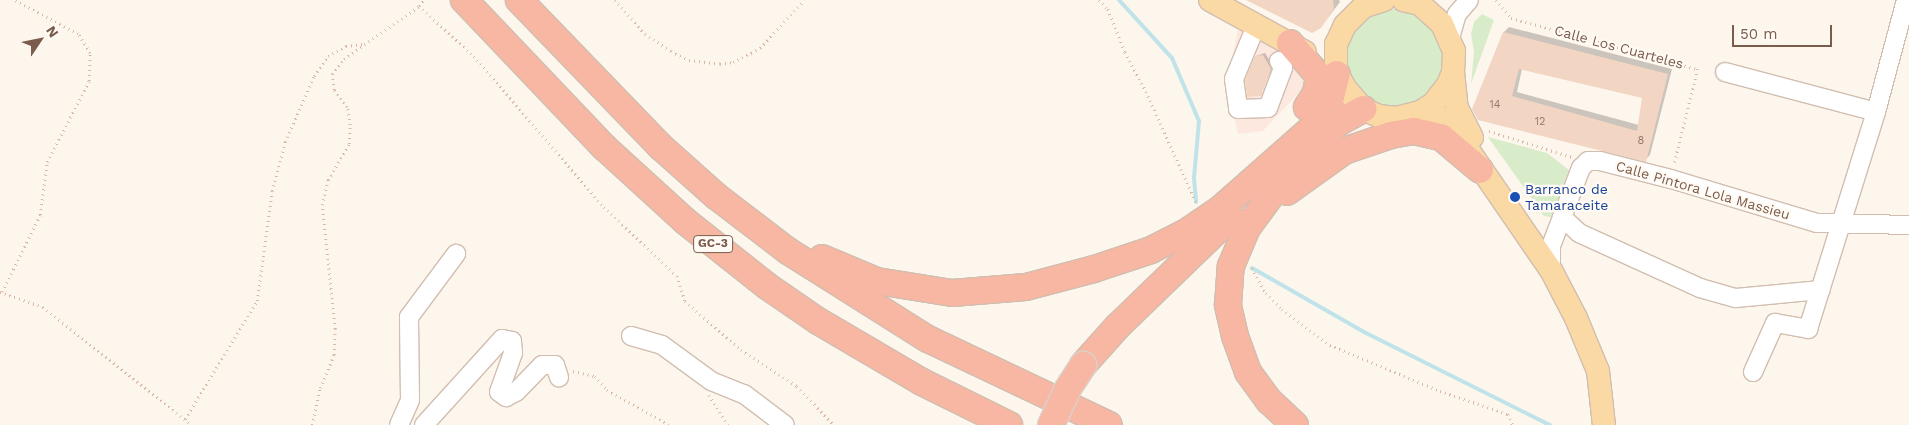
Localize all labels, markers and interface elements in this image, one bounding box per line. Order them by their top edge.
north arrow [15,15,65,65]
scale bar [1734,15,1834,47]
street label: Calle Los Cuarteles [1553,22,1685,72]
text: N [43,23,62,40]
text: 50 m [1740,25,1777,43]
house number: 14 [1489,98,1501,112]
house number: 12 [1535,115,1545,129]
house number: 8 [1638,134,1644,148]
street label: Calle Pintora Lola Massieu [1614,157,1792,223]
place label: Barranco de Tamaraceite [1525,181,1608,213]
marker: Barranco de Tamaraceite [1509,191,1521,203]
road number: GC-3 [693,234,733,253]

